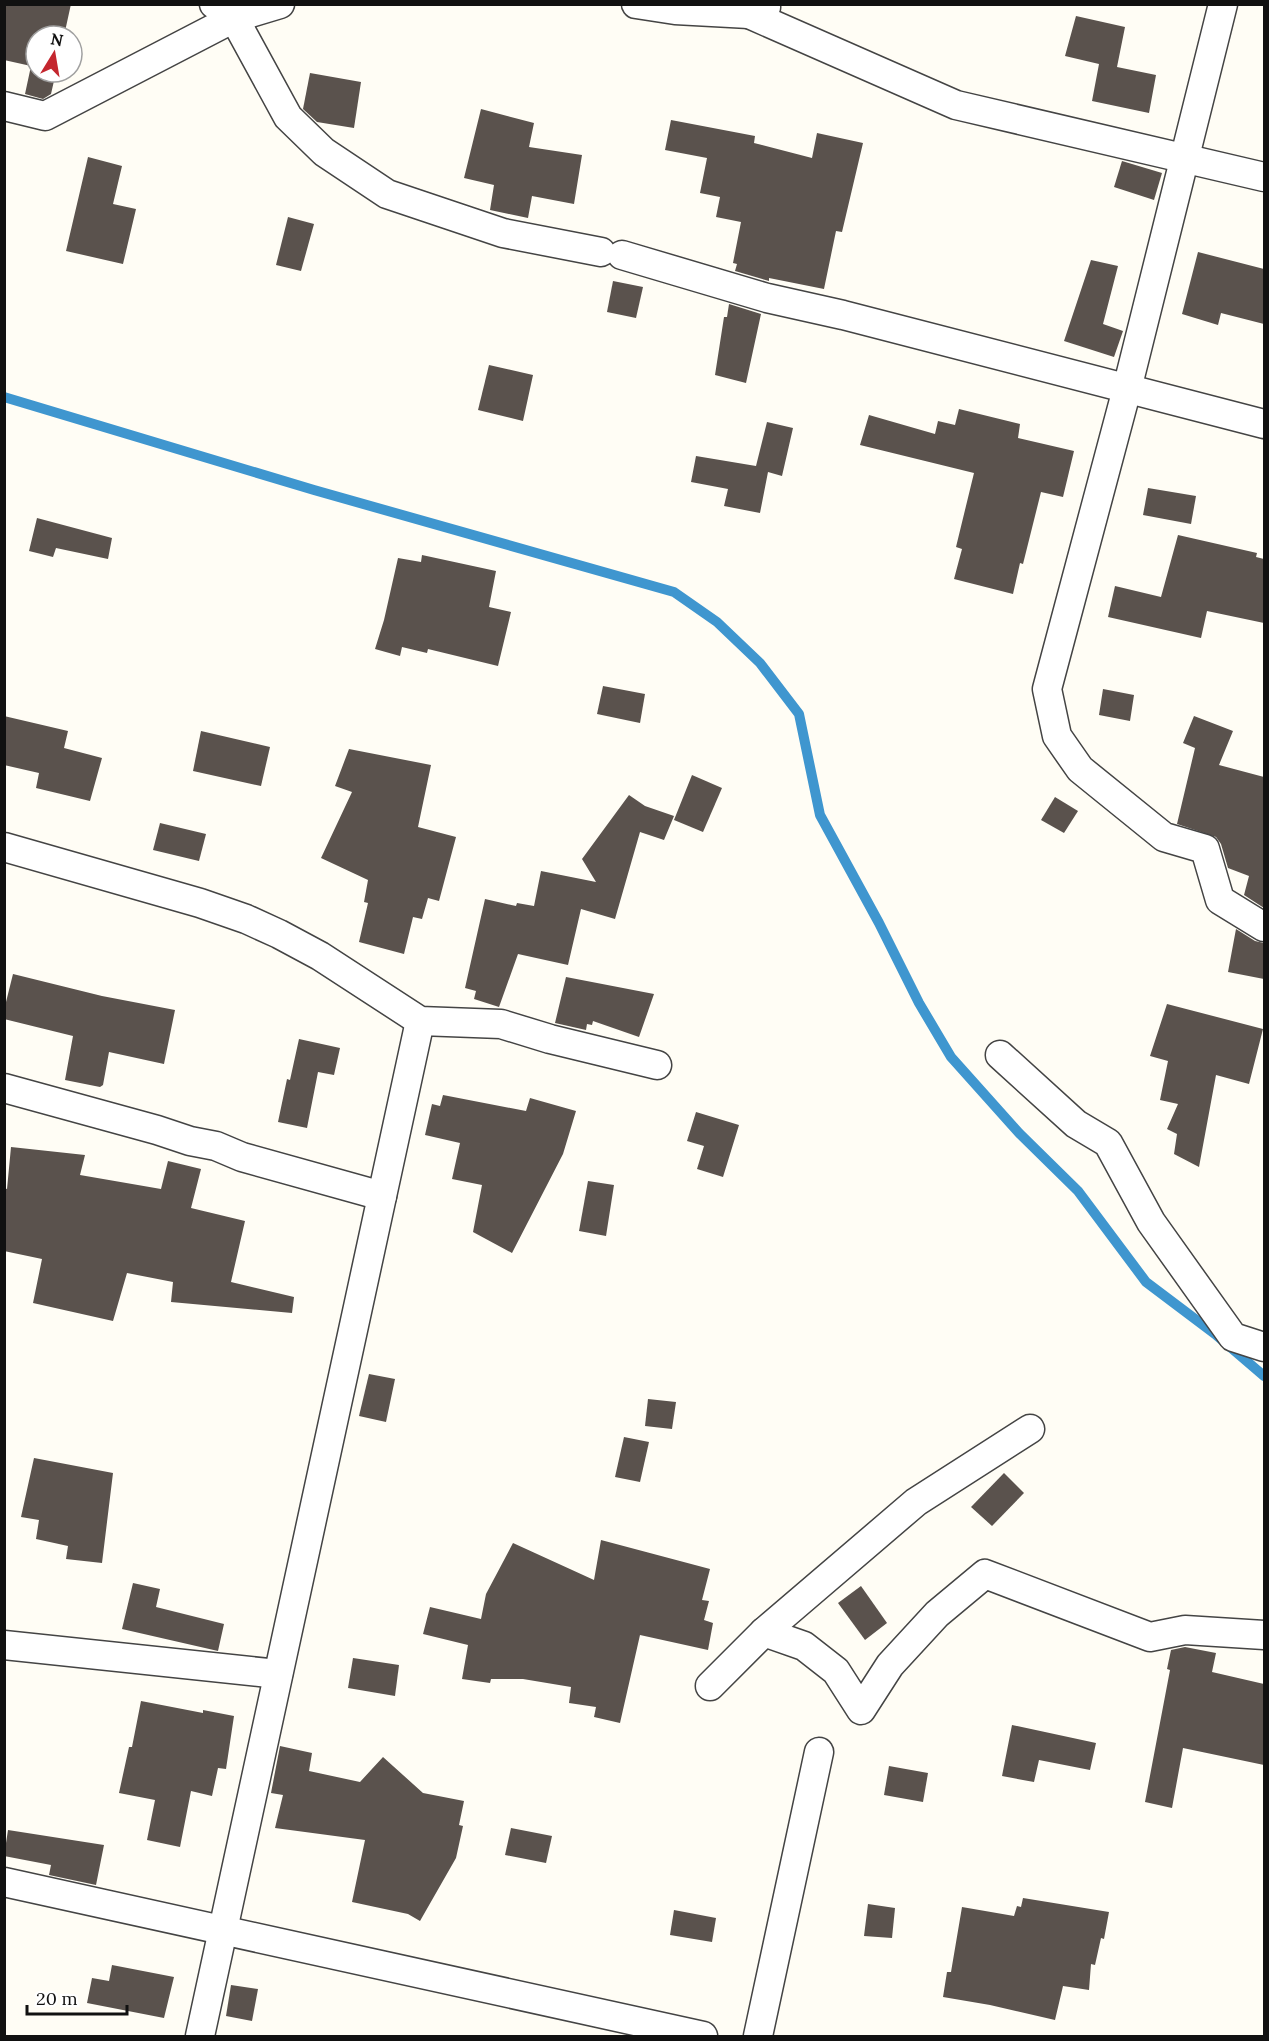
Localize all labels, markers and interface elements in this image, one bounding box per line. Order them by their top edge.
north arrow [24,24,84,84]
text: N [49,28,65,50]
scale bar [27,1978,128,2016]
text: 20 m [36,1987,78,2010]

